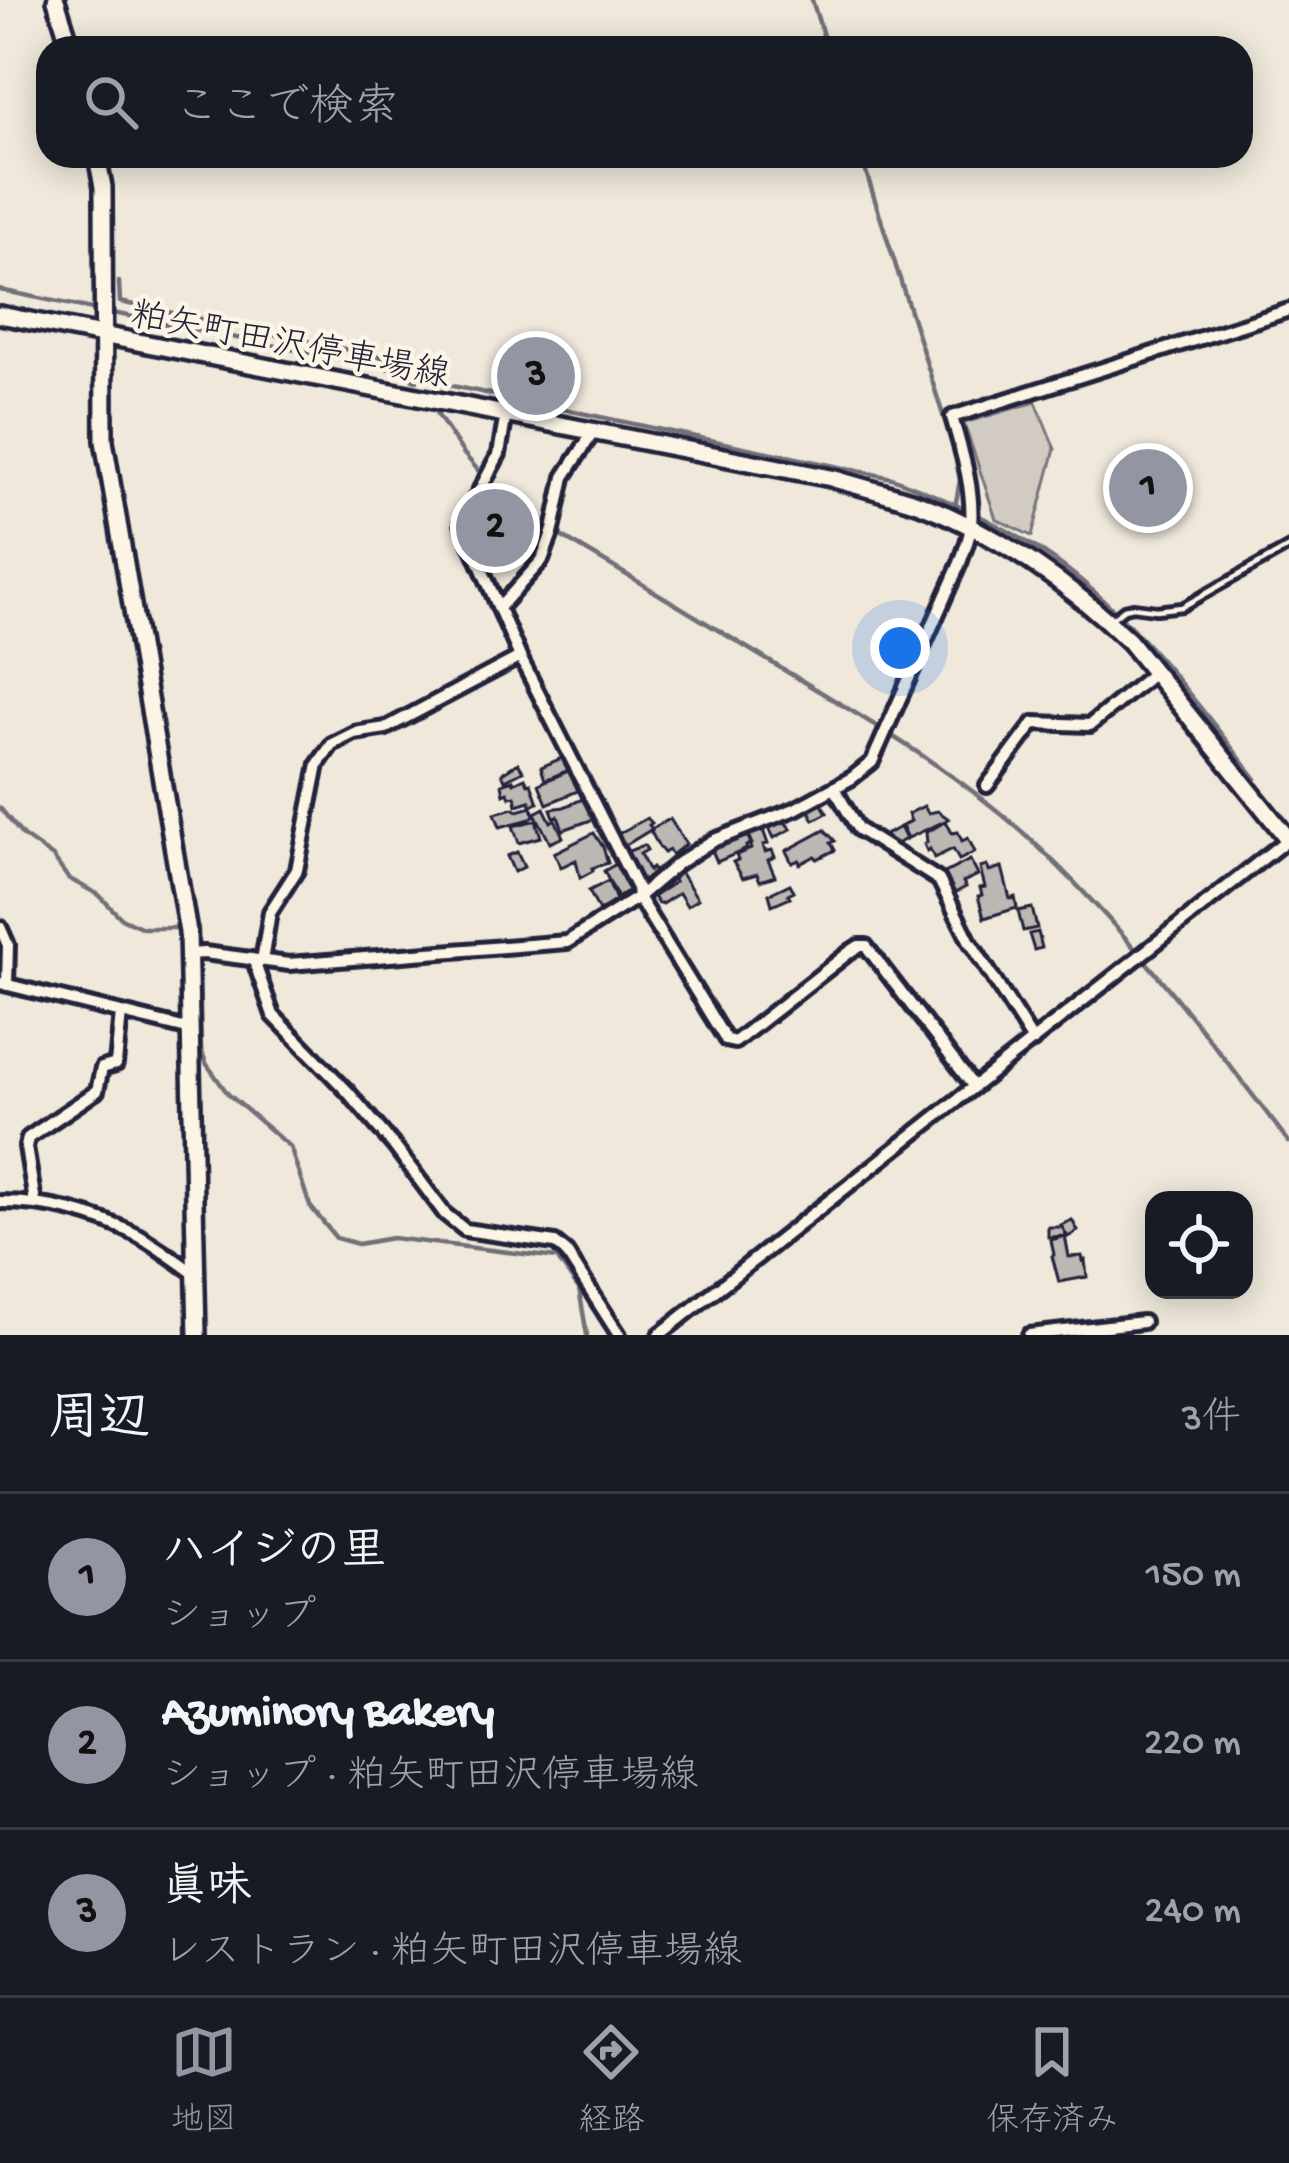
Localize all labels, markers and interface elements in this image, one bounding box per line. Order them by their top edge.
search box [36,36,1253,168]
icon: search [78,69,144,135]
text: ここで検索 [174,84,399,137]
street label: 粕矢町田沢停車場線 [127,294,453,400]
pin: 3 [497,331,575,421]
pin: 1 [1109,443,1187,533]
pin: 2 [456,483,534,573]
your location [870,618,930,678]
map controls [1145,1191,1253,1299]
button: locate [1145,1191,1253,1299]
text: 周辺 [48,1393,150,1453]
text: 3件 [1182,1398,1241,1444]
text: ハイジの里 [162,1528,386,1581]
text: 1 [79,1554,95,1600]
text: 150 m [1146,1554,1241,1600]
text: ショップ [162,1596,316,1642]
text: Azuminory Bakery [162,1688,494,1741]
text: 2 [77,1722,97,1768]
text: 220 m [1144,1722,1241,1768]
text: ショップ · 粕矢町田沢停車場線 [162,1756,698,1802]
text: 眞味 [162,1864,252,1917]
text: 3 [77,1890,97,1936]
text: 240 m [1144,1890,1241,1936]
text: レストラン · 粕矢町田沢停車場線 [162,1932,742,1978]
tab: 地図 [171,2019,237,2142]
tab: 経路 [578,2019,644,2142]
tab: 保存済み [986,2019,1118,2142]

